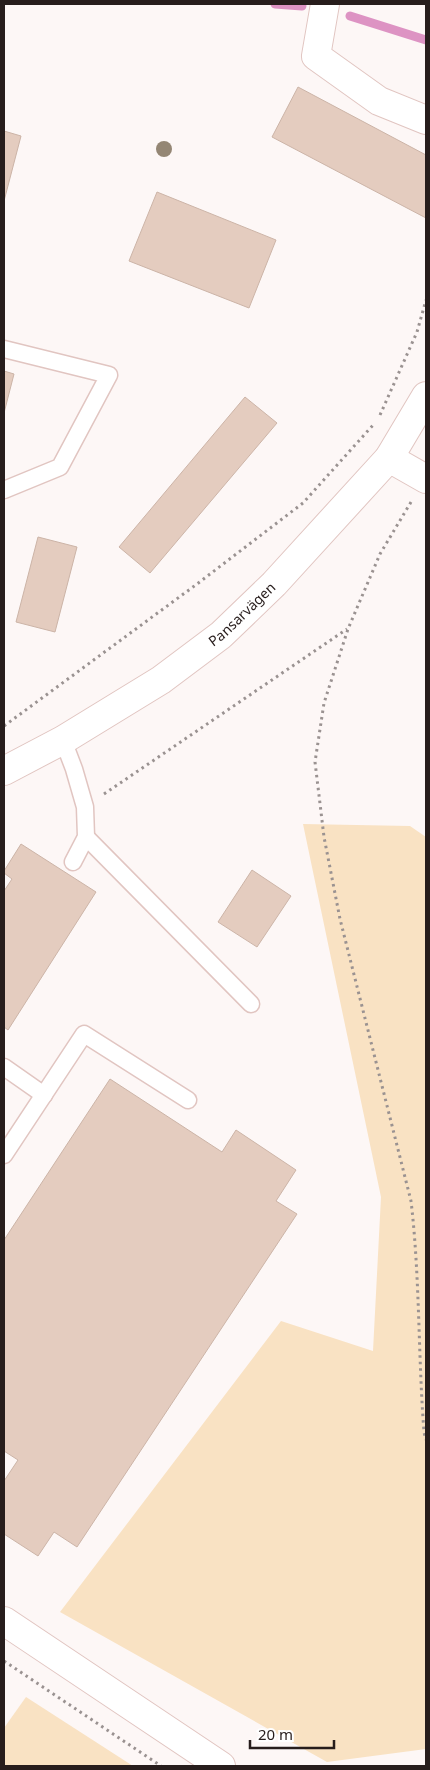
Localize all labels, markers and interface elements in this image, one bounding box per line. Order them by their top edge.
street label: Pansarvägen [204,578,279,650]
scale bar [250,1718,334,1750]
text: 20 m [258,1724,293,1744]

